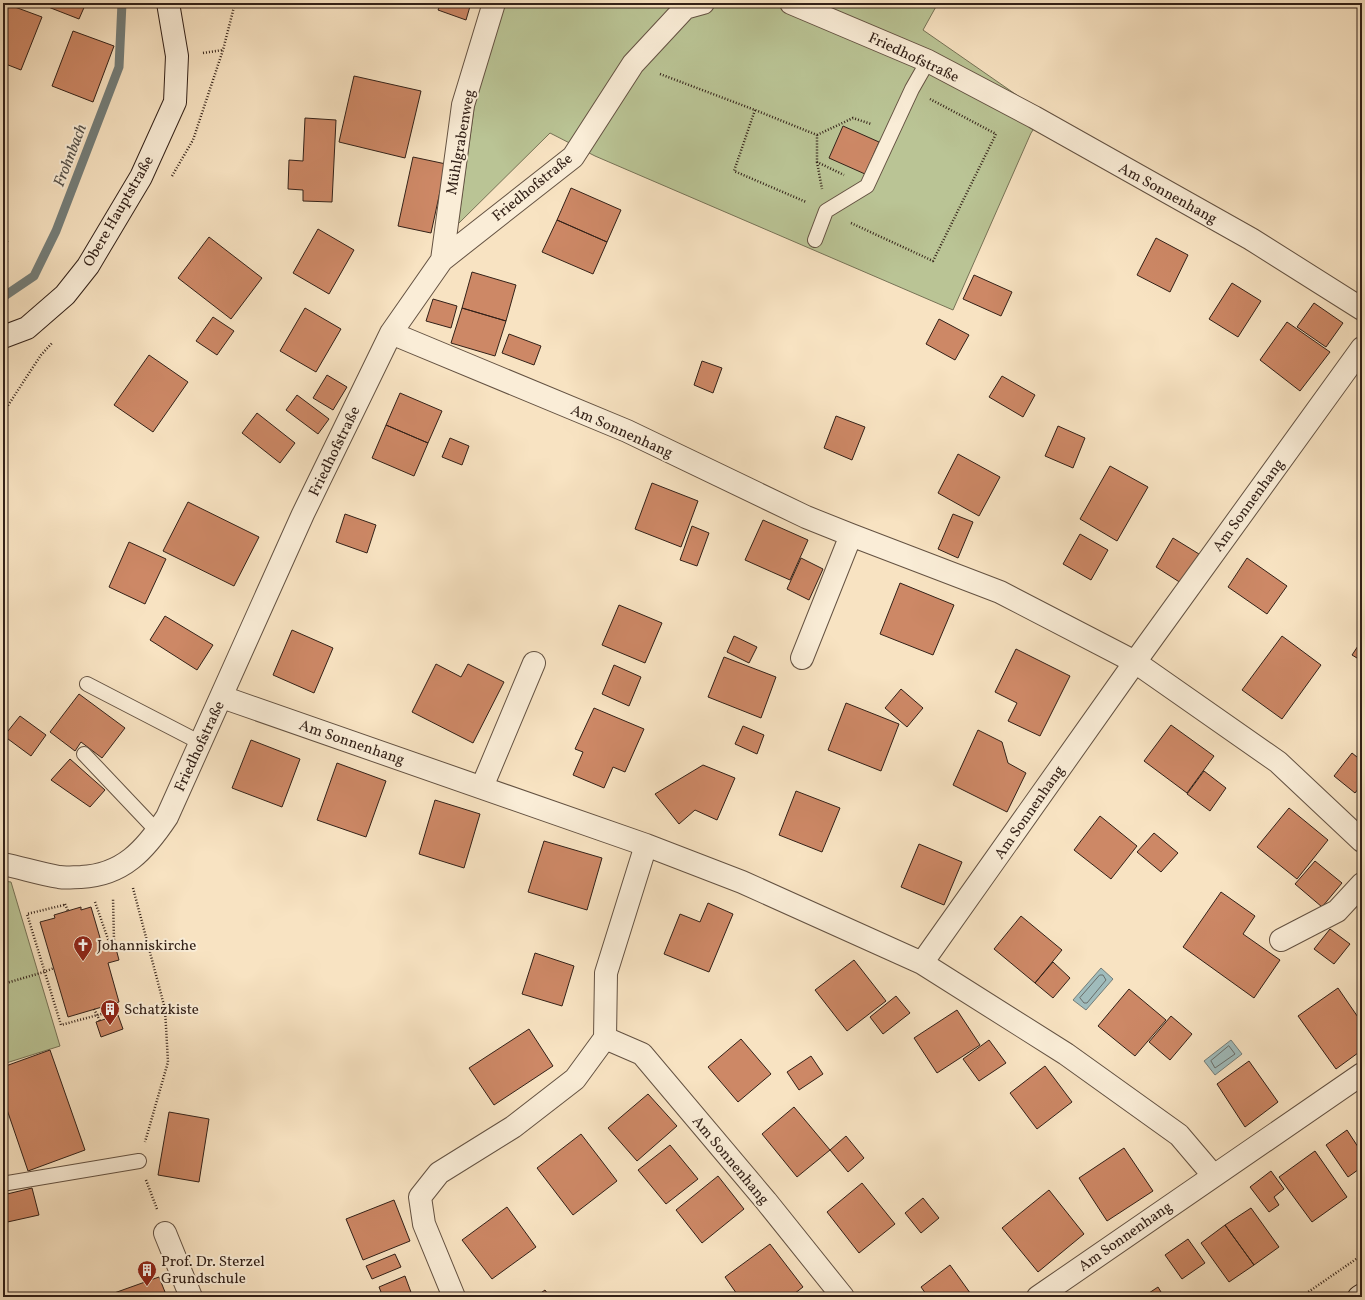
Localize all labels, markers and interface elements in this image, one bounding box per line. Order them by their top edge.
street label: Friedhofstraße [865,28,962,89]
street label: Mühlgrabenweg [442,87,481,197]
water label: Frohnbach [49,121,93,190]
street label: Friedhofstraße [488,149,578,227]
street label: Obere Hauptstraße [79,152,160,271]
street label: Am Sonnenhang [1114,158,1221,230]
street label: Am Sonnenhang [567,400,676,464]
street label: Friedhofstraße [304,403,366,500]
street label: Am Sonnenhang [1208,455,1290,557]
street label: Friedhofstraße [170,698,231,795]
street label: Am Sonnenhang [296,716,407,771]
street label: Am Sonnenhang [990,761,1071,864]
church icon: Johanniskirche [72,934,94,962]
place label: Johanniskirche [97,936,196,957]
building icon: Schatzkiste [99,998,121,1026]
place label: Schatzkiste [124,1000,199,1021]
street label: Am Sonnenhang [686,1112,773,1210]
street label: Am Sonnenhang [1075,1197,1177,1277]
place label: Prof. Dr. Sterzel Grundschule [161,1252,265,1290]
building icon: Prof. Dr. Sterzel Grundschule [136,1259,158,1287]

